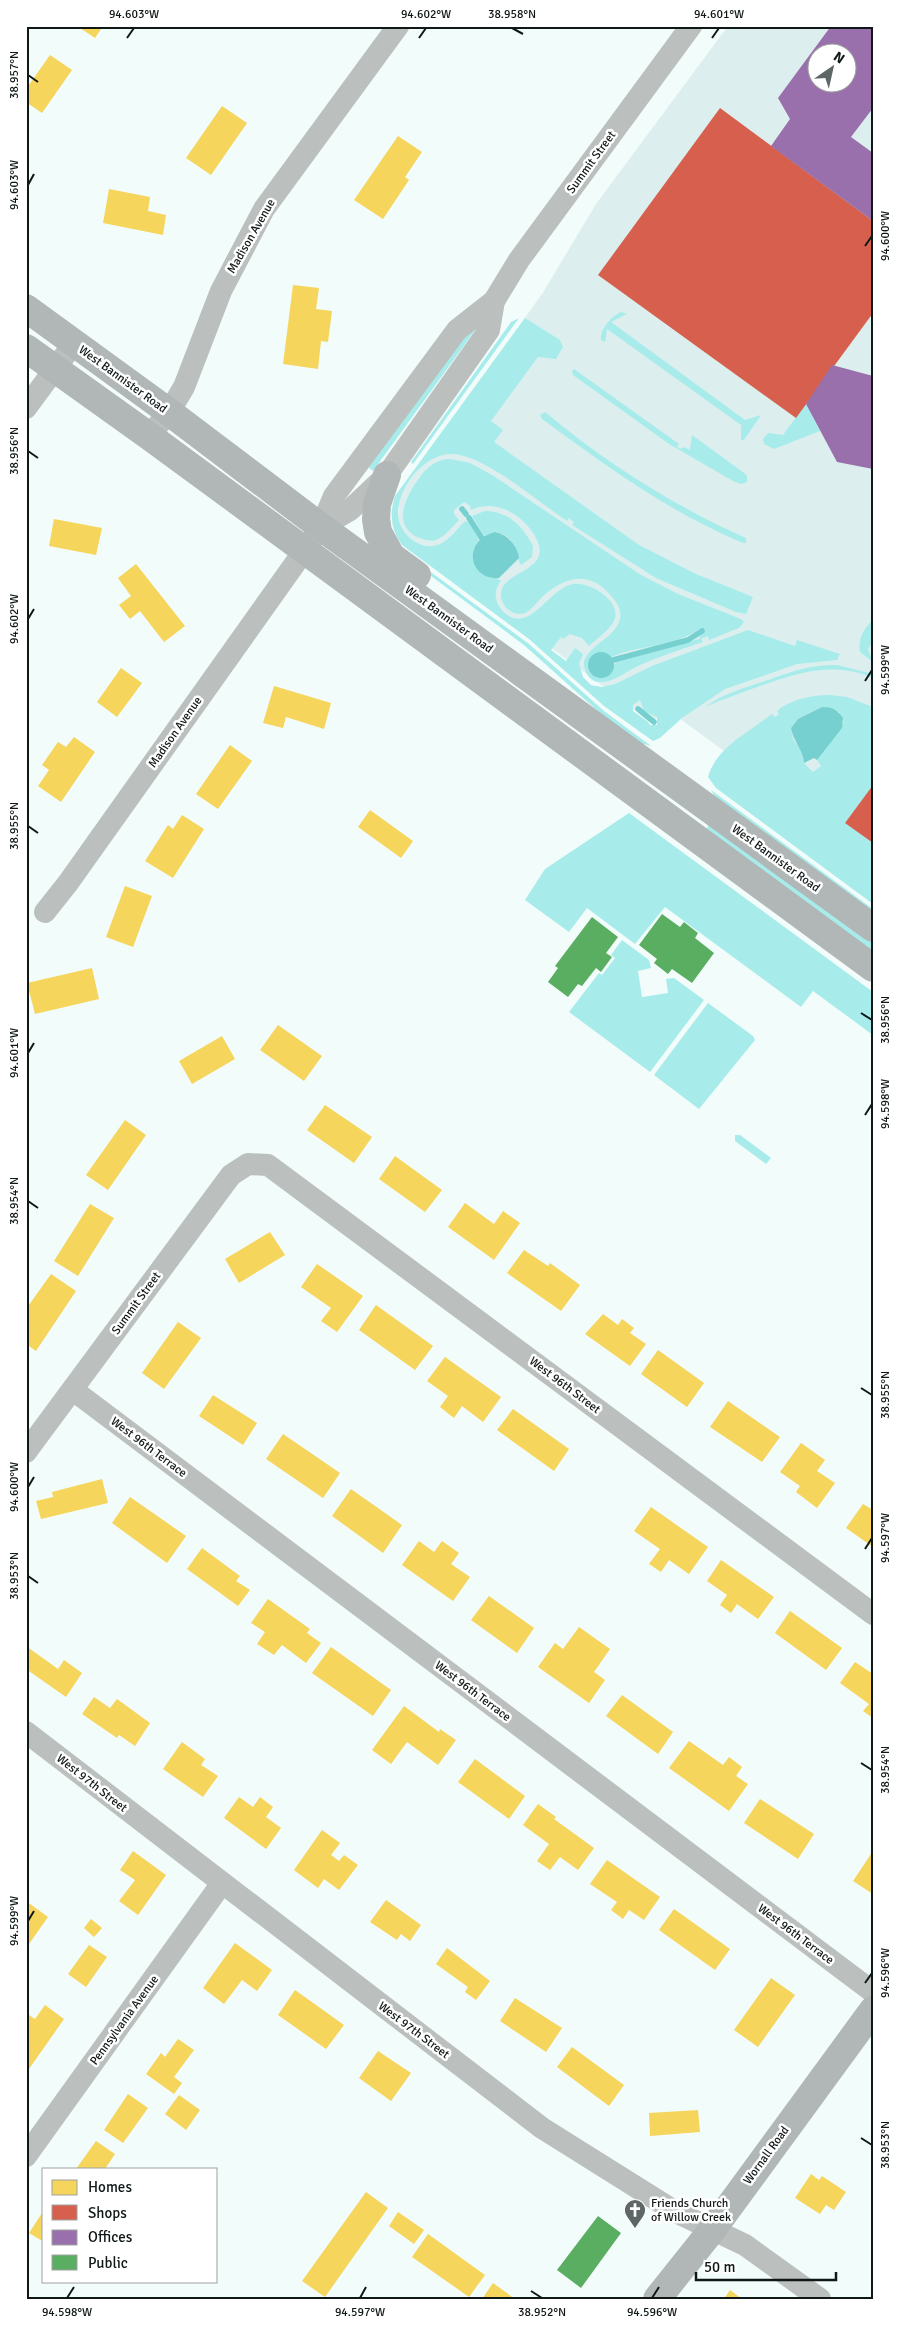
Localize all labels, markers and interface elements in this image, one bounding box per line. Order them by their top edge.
text: 94.603°W [109,7,159,22]
text: 94.602°W [401,7,451,22]
text: 38.958°N [488,7,536,22]
text: 94.601°W [694,7,744,22]
north arrow [806,42,856,92]
text: N [830,48,848,67]
text: 38.957°N [7,51,22,99]
street label: Summit Street [564,128,619,196]
text: 94.603°W [7,160,22,210]
street label: Madison Avenue [224,196,279,276]
text: 94.600°W [878,211,893,261]
street label: West Bannister Road [76,342,170,417]
text: 38.956°N [7,427,22,475]
street label: West Bannister Road [402,582,496,657]
text: 94.602°W [7,594,22,644]
text: 94.599°W [878,645,893,695]
street label: Madison Avenue [145,694,206,771]
text: 38.955°N [7,802,22,850]
street label: West Bannister Road [729,821,823,896]
text: 38.956°N [878,996,893,1044]
text: 94.601°W [7,1028,22,1078]
text: 94.598°W [878,1079,893,1129]
text: 38.954°N [7,1177,22,1225]
street label: Summit Street [109,1269,164,1337]
street label: West 96th Street [526,1354,603,1417]
text: 38.955°N [878,1371,893,1419]
street label: West 96th Terrace [108,1414,190,1481]
text: 94.600°W [7,1462,22,1512]
text: 94.597°W [878,1513,893,1563]
text: 38.953°N [7,1552,22,1600]
street label: West 96th Terrace [432,1658,514,1725]
text: 38.954°N [878,1746,893,1794]
street label: West 97th Street [53,1751,130,1816]
text: 94.599°W [7,1896,22,1946]
street label: West 96th Terrace [755,1901,837,1968]
text: 94.596°W [878,1948,893,1998]
street label: Pennsylvania Avenue [87,1972,162,2068]
street label: West 97th Street [375,1999,452,2062]
text: 38.953°N [878,2121,893,2169]
street label: Wornall Road [740,2123,793,2187]
legend [42,2168,218,2282]
text: Homes [88,2178,132,2196]
place label: Friends Church of Willow Creek [651,2196,731,2225]
church icon: Friends Church of Willow Creek [623,2198,647,2229]
text: Shops [88,2204,127,2222]
text: Offices [88,2228,133,2246]
scale bar [696,2250,836,2282]
text: Public [88,2254,128,2272]
text: 50 m [704,2258,735,2276]
text: 94.598°W [42,2305,92,2320]
text: 94.597°W [335,2305,385,2320]
text: 38.952°N [518,2305,566,2320]
text: 94.596°W [627,2305,677,2320]

